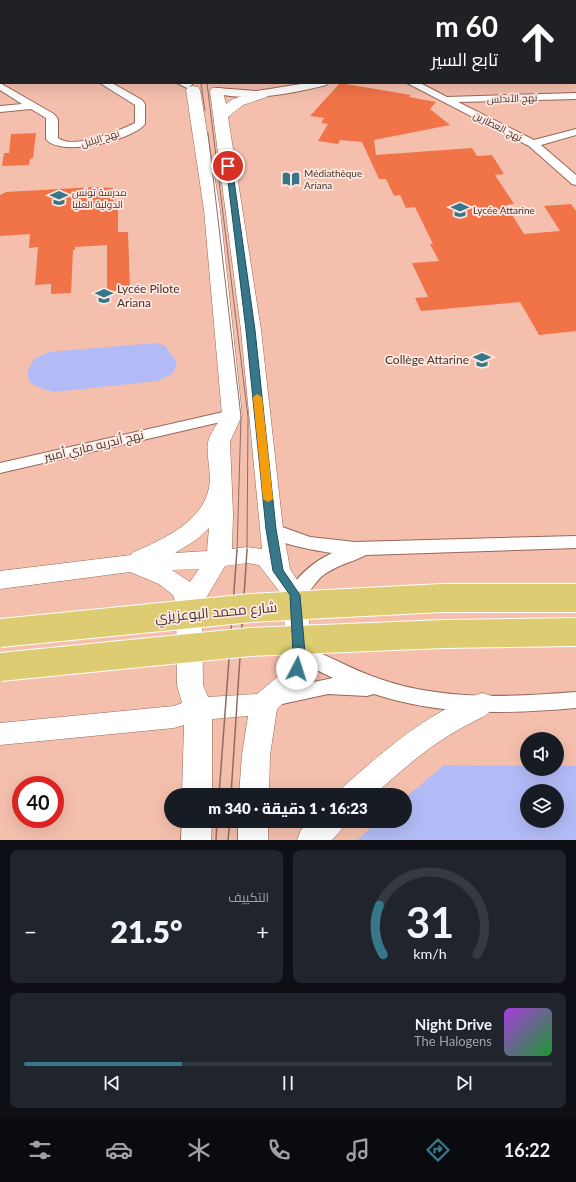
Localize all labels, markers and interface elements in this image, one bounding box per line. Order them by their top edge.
text: 60 m [435,9,498,43]
icon: ahead [512,16,564,68]
text: تابع السير [431,48,498,70]
street label: نهج الأندلس [487,91,537,106]
street label: نهج العطارين [471,109,525,144]
street label: نهج البلبل [79,126,121,150]
pin [211,149,245,183]
icon: arrive [217,155,239,177]
place label: Médiathèque Ariana [304,167,362,191]
library icon: Médiathèque Ariana [281,169,301,189]
place label: مدرسة تونس الدولية العليا [72,186,127,210]
school or university icon: مدرسة تونس الدولية العليا [49,188,69,208]
school or university icon: Lycée Attarine [450,200,470,220]
place label: Lycée Attarine [473,204,535,216]
place label: Lycée Pilote Ariana [117,281,180,310]
school or university icon: Lycée Pilote Ariana [94,286,114,306]
school or university icon: Collège Attarine [472,350,492,370]
place label: Collège Attarine [385,352,469,367]
street label: نهج أندريه ماري أمبير [42,427,146,467]
street label: شارع محمد البوعزيزي [154,598,278,629]
position arrow [276,648,318,690]
map controls [520,732,564,828]
button: sound [520,732,564,776]
speed limit sign: 40 [12,776,64,828]
button: layers [520,784,564,828]
text: 16:23 · 1 دقيقة · 340 m [208,799,368,817]
text: التكييف [228,889,269,905]
text: 31 [405,896,454,946]
text: 21.5° [111,913,182,949]
text: − [24,918,37,945]
text: + [256,918,269,945]
text: km/h [413,944,446,961]
text: Night Drive [415,1015,492,1033]
text: The Halogens [414,1033,492,1049]
icon: previous [101,1072,123,1094]
icon: pause [277,1072,299,1094]
icon: next [453,1072,475,1094]
icon: filters [26,1136,54,1164]
icon: car [105,1136,133,1164]
icon: climate [185,1136,213,1164]
icon: phone [265,1136,293,1164]
icon: music [344,1136,372,1164]
icon: directions [424,1136,452,1164]
text: 16:22 [504,1139,550,1161]

